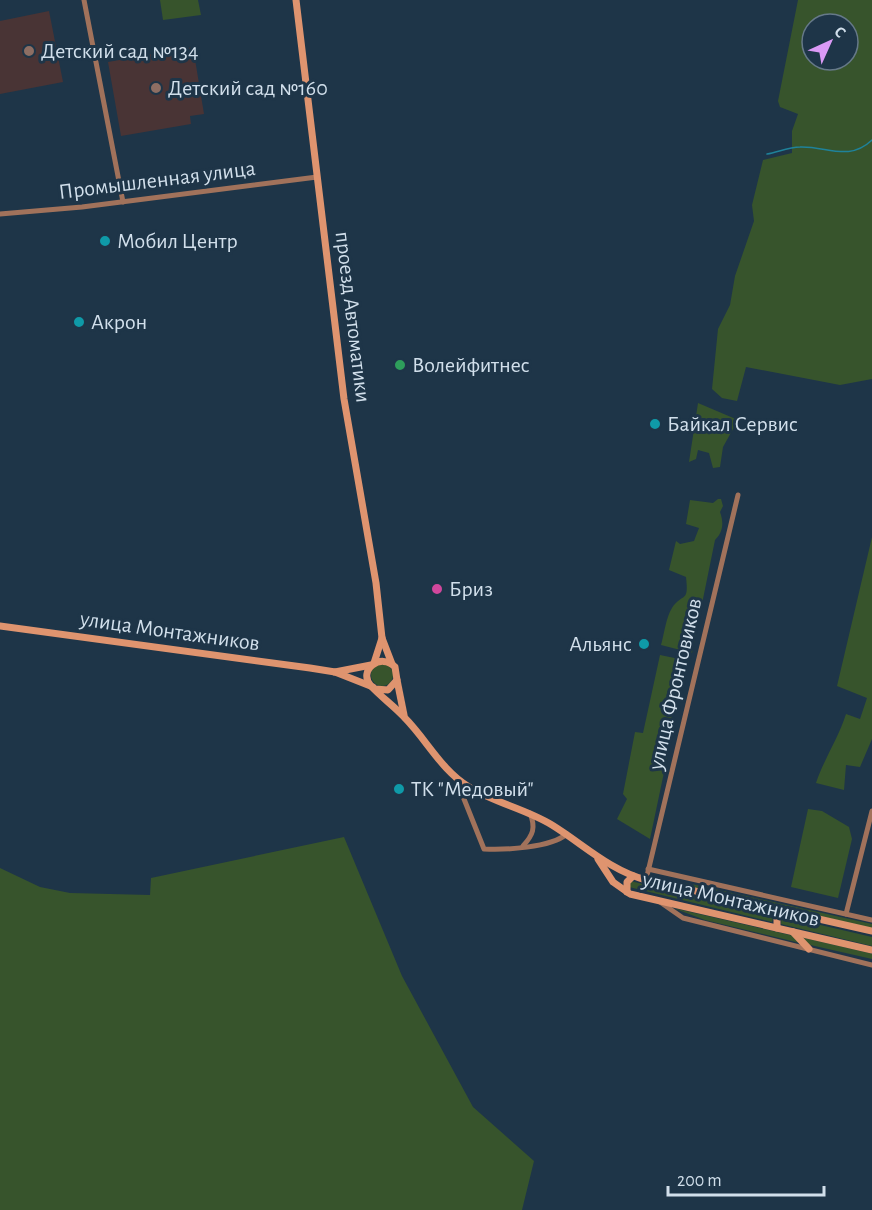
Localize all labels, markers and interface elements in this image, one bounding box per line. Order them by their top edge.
north arrow [800,12,860,72]
text: С [831,23,849,41]
place label: Детский сад №134 [41,40,198,62]
marker: Детский сад №134 [22,44,36,58]
place label: Детский сад №160 [168,77,328,99]
marker: Детский сад №160 [149,81,163,95]
street label: Промышленная улица [57,157,257,203]
place label: Мобил Центр [117,230,238,252]
street label: проезд Автоматики [332,230,374,404]
marker: Мобил Центр [98,234,112,248]
place label: Акрон [91,311,147,333]
marker: Акрон [72,315,86,329]
place label: Волейфитнес [412,354,530,376]
marker: Волейфитнес [393,358,407,372]
place label: Байкал Сервис [667,413,798,435]
marker: Байкал Сервис [648,417,662,431]
place label: Бриз [449,578,493,600]
marker: Бриз [430,582,444,596]
street label: улица Фронтовиков [644,596,705,773]
street label: улица Монтажников [78,607,261,654]
place label: Альянс [569,633,632,655]
marker: Альянс [637,637,651,651]
place label: ТК "Медовый" [411,778,534,800]
marker: ТК "Медовый" [392,782,406,796]
street label: улица Монтажников [639,868,822,930]
scale bar [668,1159,824,1197]
text: 200 m [677,1172,722,1190]

